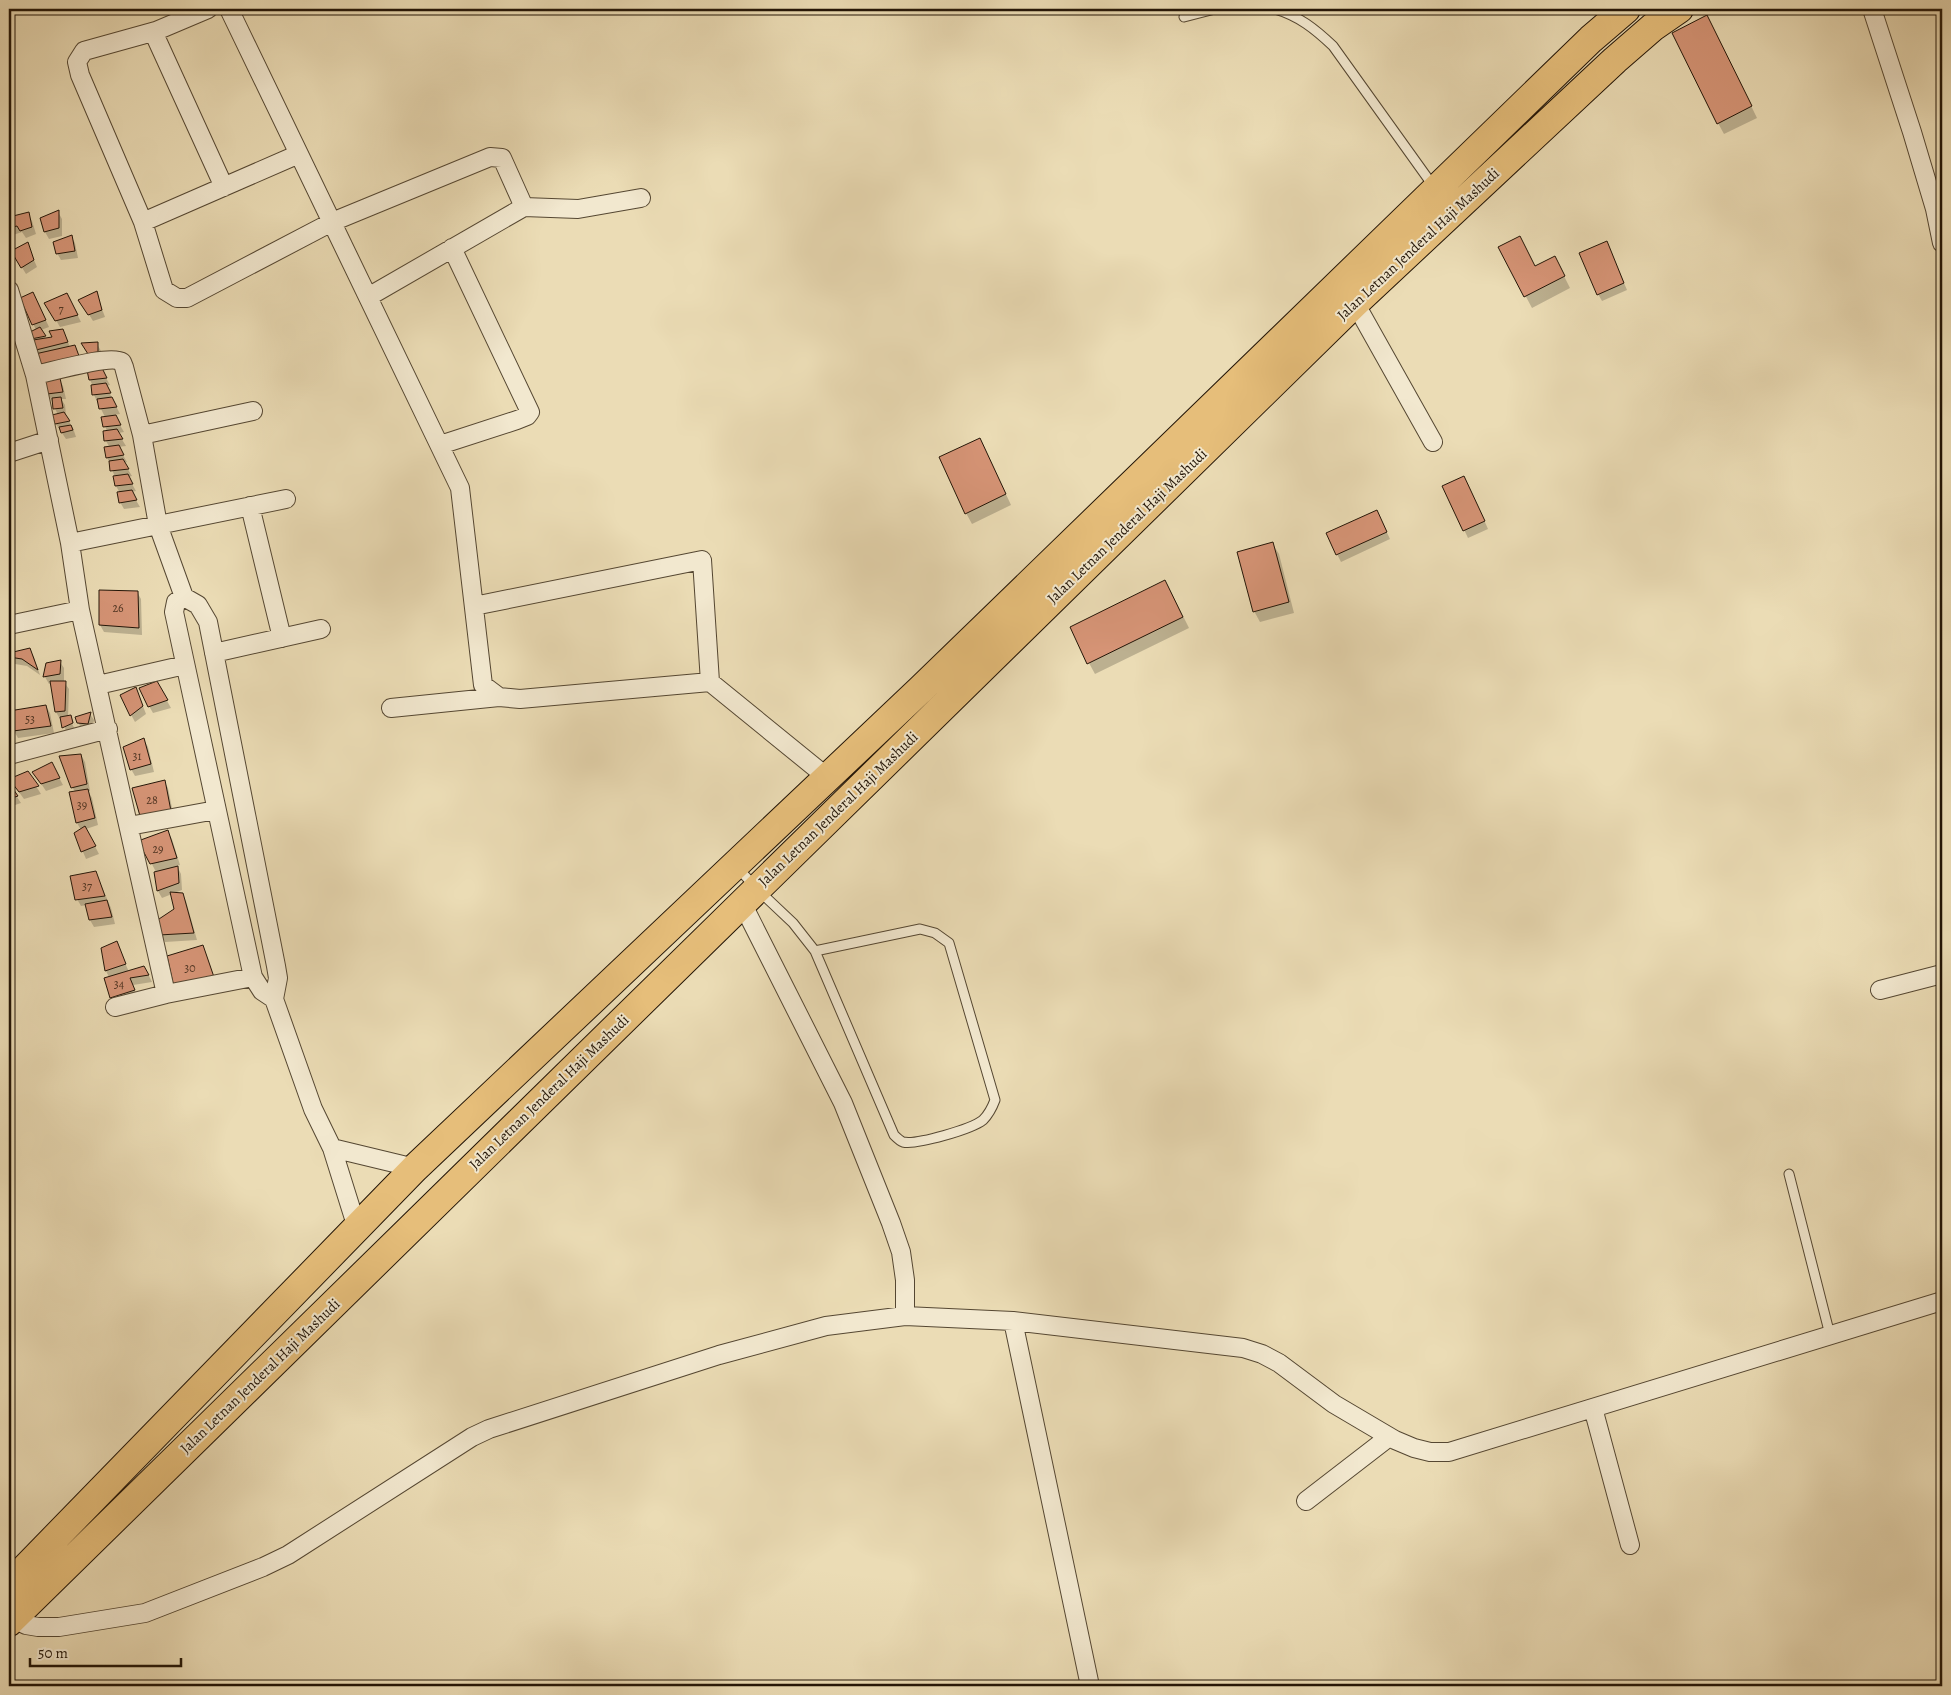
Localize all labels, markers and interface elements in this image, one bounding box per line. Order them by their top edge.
street label: Jalan Letnan Jenderal Haji Mashudi [1333,163,1503,325]
house number: 7 [58,301,64,317]
street label: Jalan Letnan Jenderal Haji Mashudi [1043,444,1211,608]
house number: 26 [112,600,124,616]
house number: 53 [25,711,35,727]
street label: Jalan Letnan Jenderal Haji Mashudi [754,727,922,891]
house number: 31 [132,748,142,764]
house number: 28 [146,792,158,808]
house number: 39 [77,797,87,813]
house number: 29 [152,841,164,857]
house number: 37 [82,878,93,894]
house number: 30 [184,960,196,976]
house number: 34 [114,976,125,992]
street label: Jalan Letnan Jenderal Haji Mashudi [465,1010,633,1174]
street label: Jalan Letnan Jenderal Haji Mashudi [176,1294,344,1458]
scale bar [30,1635,181,1667]
text: 50 m [38,1643,68,1663]

